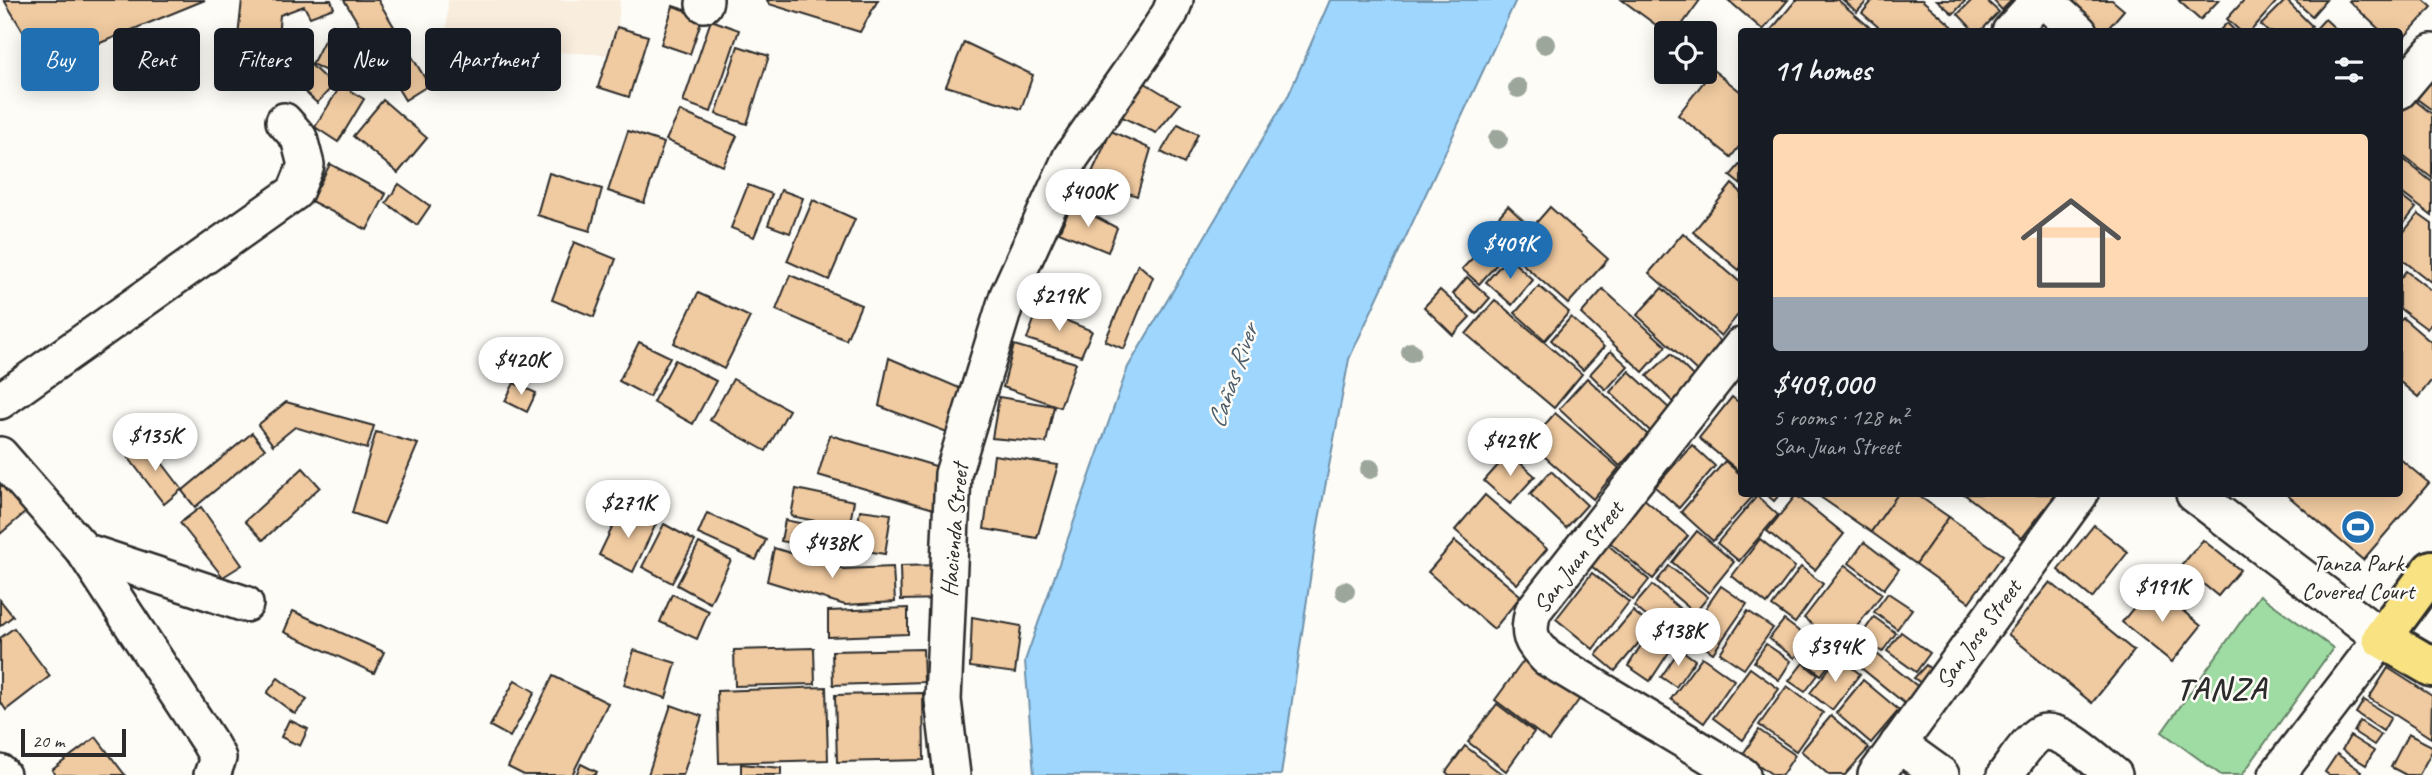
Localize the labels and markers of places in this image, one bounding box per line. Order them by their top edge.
pin: $400K [1039,170,1137,229]
pin: $409K [1461,222,1559,281]
pin: $219K [1010,274,1108,333]
pin: $420K [472,338,570,397]
pin: $135K [106,414,204,473]
pin: $429K [1461,419,1559,478]
pin: $271K [579,480,677,540]
sports icon: Tanza Park Covered Court [2339,508,2377,546]
pin: $438K [783,520,881,580]
place label: Tanza Park Covered Court [2302,548,2416,606]
pin: $191K [2113,564,2211,624]
pin: $138K [1629,608,1727,668]
pin: $394K [1786,624,1884,684]

